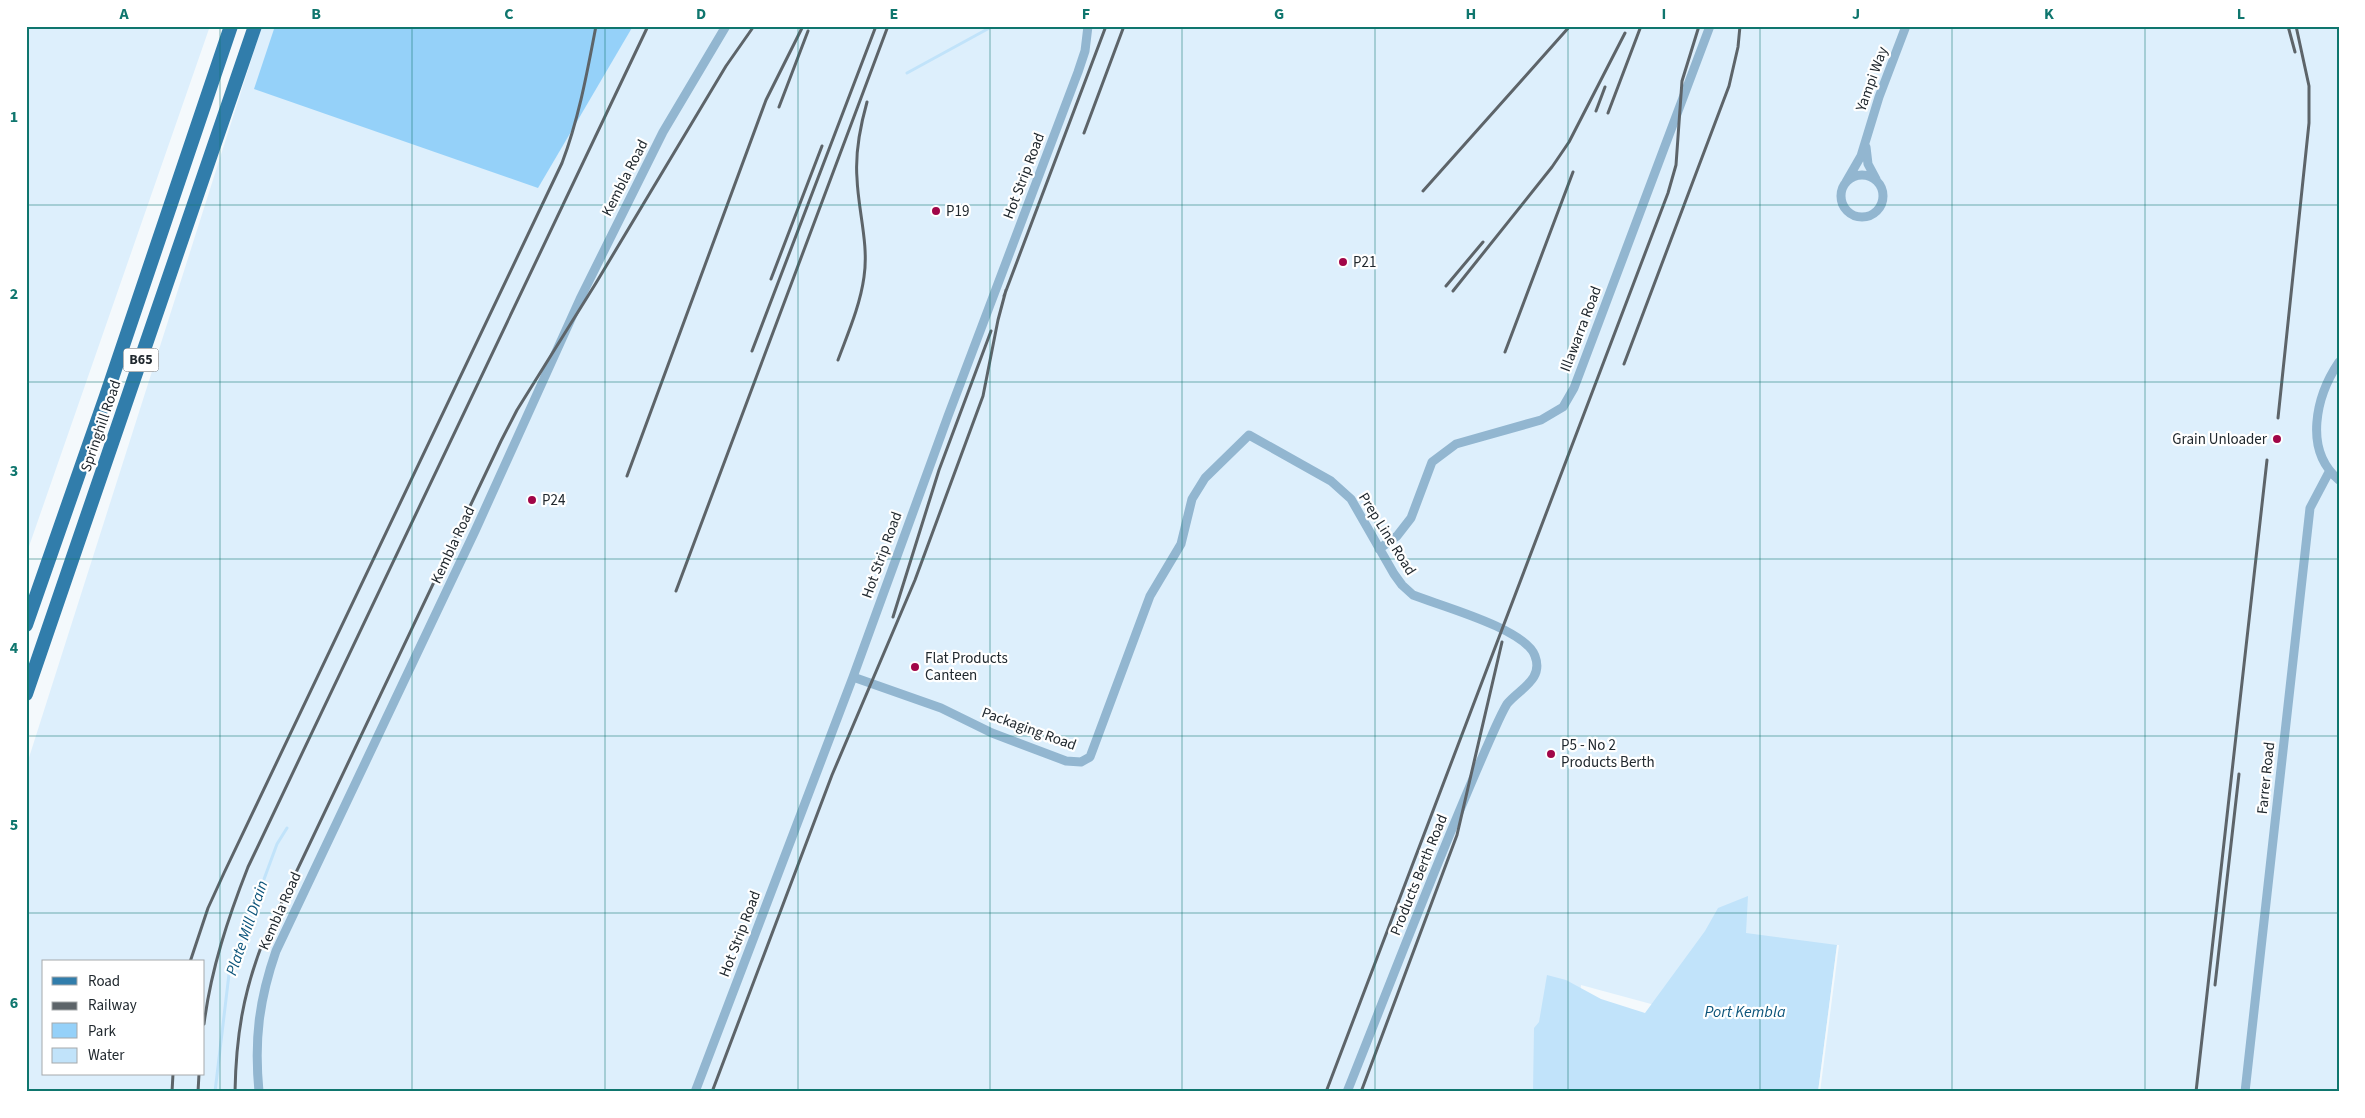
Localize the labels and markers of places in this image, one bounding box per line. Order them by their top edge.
place label: P19 [946,201,969,222]
marker: P19 [930,205,942,217]
place label: P21 [1353,252,1376,273]
marker: P21 [1337,256,1349,268]
place label: Grain Unloader [2172,429,2268,450]
marker: Grain Unloader [2271,433,2283,445]
place label: P24 [542,490,566,511]
marker: P24 [526,494,538,506]
place label: Flat Products Canteen [925,648,1008,686]
marker: Flat Products Canteen [909,661,921,673]
place label: P5 - No 2 Products Berth [1561,735,1655,773]
marker: P5 - No 2 Products Berth [1545,748,1557,760]

